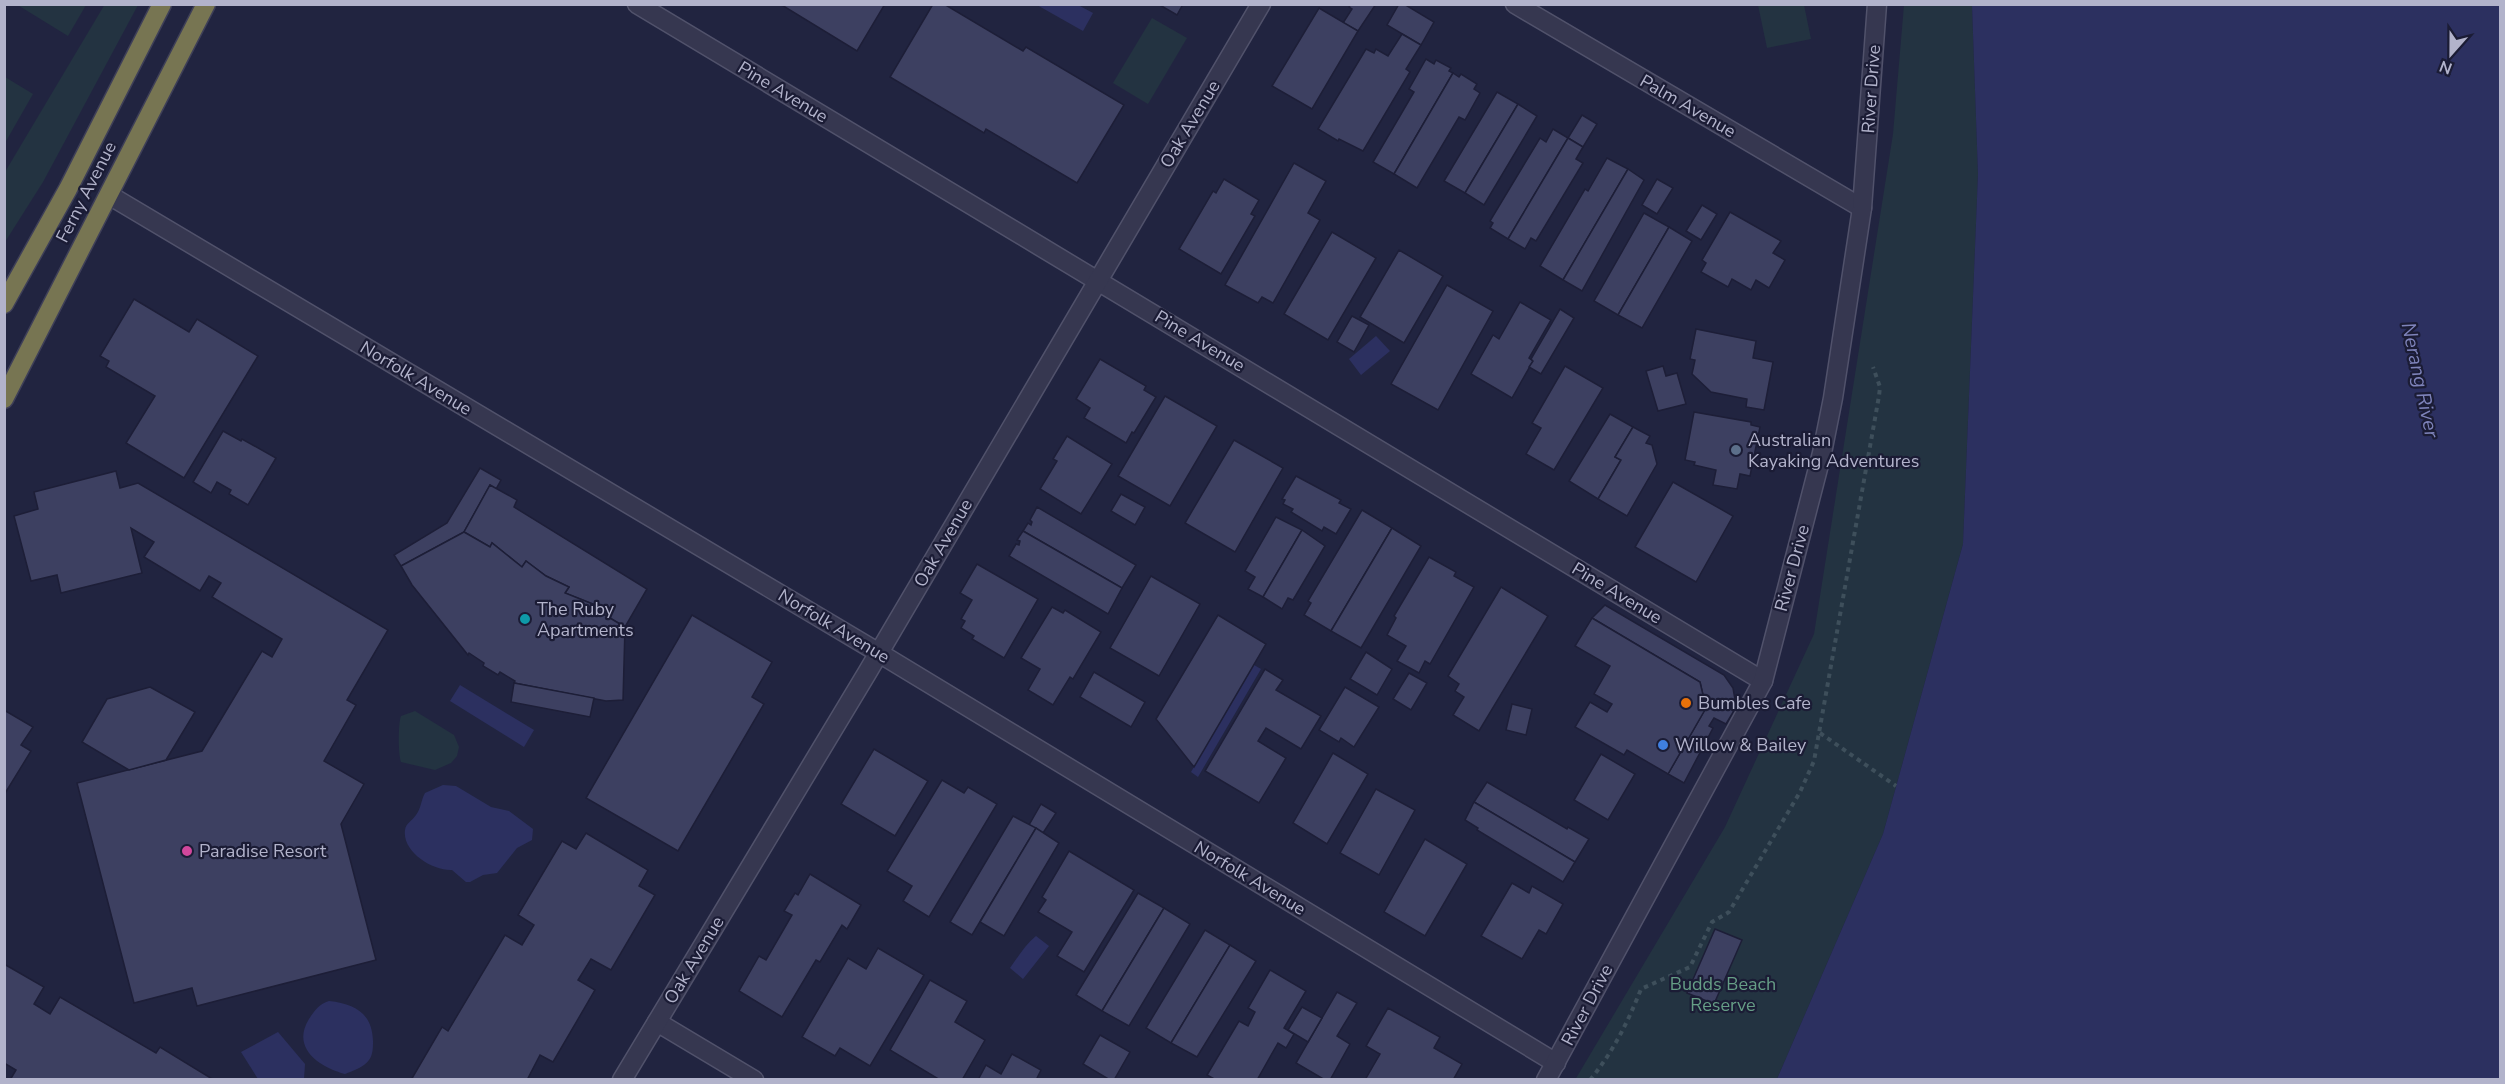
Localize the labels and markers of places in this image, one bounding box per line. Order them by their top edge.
place label: Australian Kayaking Adventures [1748,428,1919,473]
marker: Australian Kayaking Adventures [1729,443,1743,457]
place label: The Ruby Apartments [537,597,634,642]
marker: The Ruby Apartments [518,612,532,626]
place label: Bumbles Cafe [1698,691,1811,715]
marker: Bumbles Cafe [1679,696,1693,710]
place label: Willow & Bailey [1675,733,1807,757]
marker: Willow & Bailey [1656,738,1670,752]
place label: Paradise Resort [199,839,327,863]
marker: Paradise Resort [180,844,194,858]

